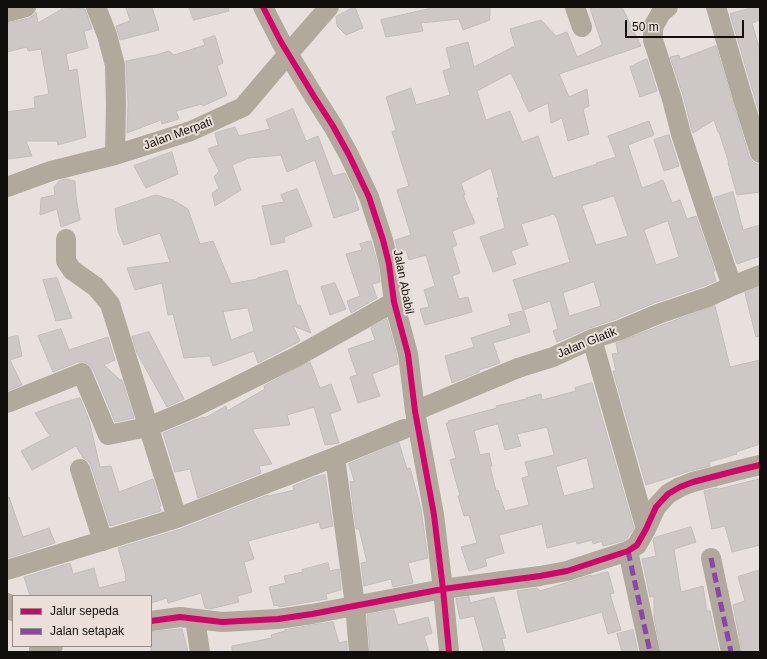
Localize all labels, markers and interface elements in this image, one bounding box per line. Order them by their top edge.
scale bar [627,12,746,38]
text: 50 m [632,20,659,34]
street label: Jalan Merpati [142,115,214,153]
street label: Jalan Ababil [390,249,416,315]
street label: Jalan Glatik [555,325,619,361]
legend [12,595,152,647]
text: Jalur sepeda [50,604,119,618]
text: Jalan setapak [50,624,124,638]

